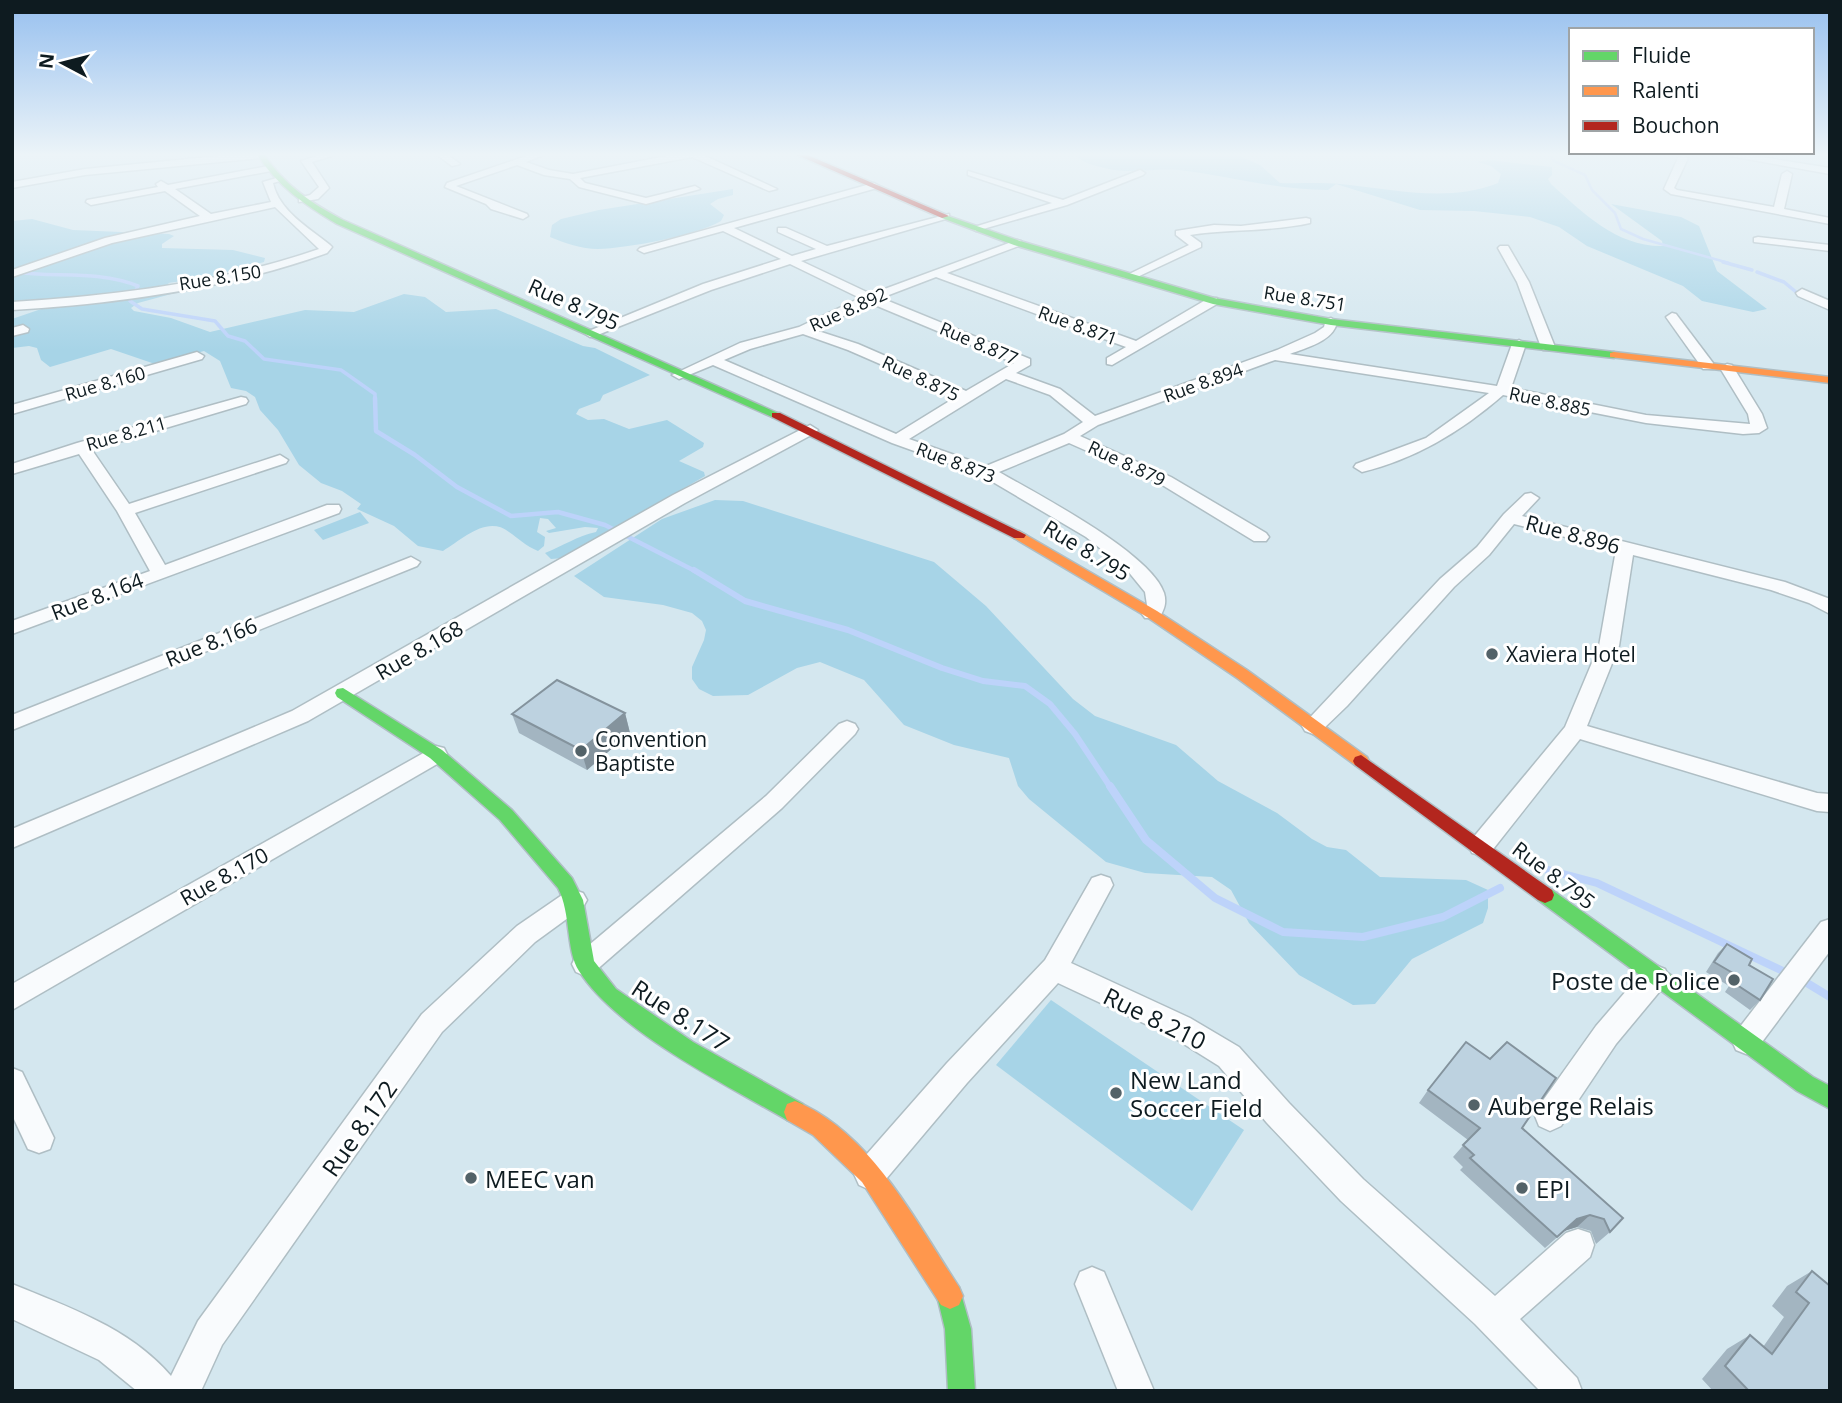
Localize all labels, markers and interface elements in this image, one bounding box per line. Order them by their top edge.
north arrow [28,28,98,98]
legend [1569,28,1814,154]
text: Fluide [1632,41,1691,69]
text: N [32,52,60,70]
text: Ralenti [1632,76,1699,104]
text: Bouchon [1632,111,1720,139]
street label: Rue 8.150 [177,259,263,295]
street label: Rue 8.795 [524,272,624,336]
street label: Rue 8.751 [1262,280,1348,316]
street label: Rue 8.892 [805,281,891,337]
street label: Rue 8.871 [1035,300,1121,350]
street label: Rue 8.877 [936,316,1022,370]
street label: Rue 8.875 [878,350,964,406]
street label: Rue 8.894 [1160,357,1246,407]
street label: Rue 8.160 [62,360,148,406]
street label: Rue 8.885 [1507,381,1593,421]
street label: Rue 8.211 [83,410,169,456]
street label: Rue 8.879 [1084,435,1170,491]
street label: Rue 8.873 [913,436,999,488]
street label: Rue 8.896 [1523,508,1623,560]
street label: Rue 8.795 [1038,513,1136,587]
street label: Rue 8.164 [47,566,147,626]
street label: Rue 8.166 [161,611,261,673]
street label: Rue 8.168 [370,614,468,686]
place label: Xaviera Hotel [1506,640,1636,668]
marker: Xaviera Hotel [1484,646,1500,662]
place label: Convention Baptiste [595,725,707,777]
marker: Convention Baptiste [573,743,589,759]
street label: Rue 8.795 [1507,835,1601,915]
street label: Rue 8.170 [175,840,273,912]
place label: Poste de Police [1551,964,1720,997]
street label: Rue 8.177 [626,971,736,1059]
marker: Poste de Police [1726,972,1742,988]
street label: Rue 8.210 [1098,979,1212,1057]
place label: New Land Soccer Field [1130,1063,1263,1124]
street label: Rue 8.172 [314,1073,404,1183]
marker: New Land Soccer Field [1108,1085,1124,1101]
place label: Auberge Relais [1488,1089,1654,1122]
marker: Auberge Relais [1466,1097,1482,1113]
place label: MEEC van [485,1162,595,1195]
marker: MEEC van [463,1170,479,1186]
place label: EPI [1536,1172,1570,1205]
marker: EPI [1514,1180,1530,1196]

